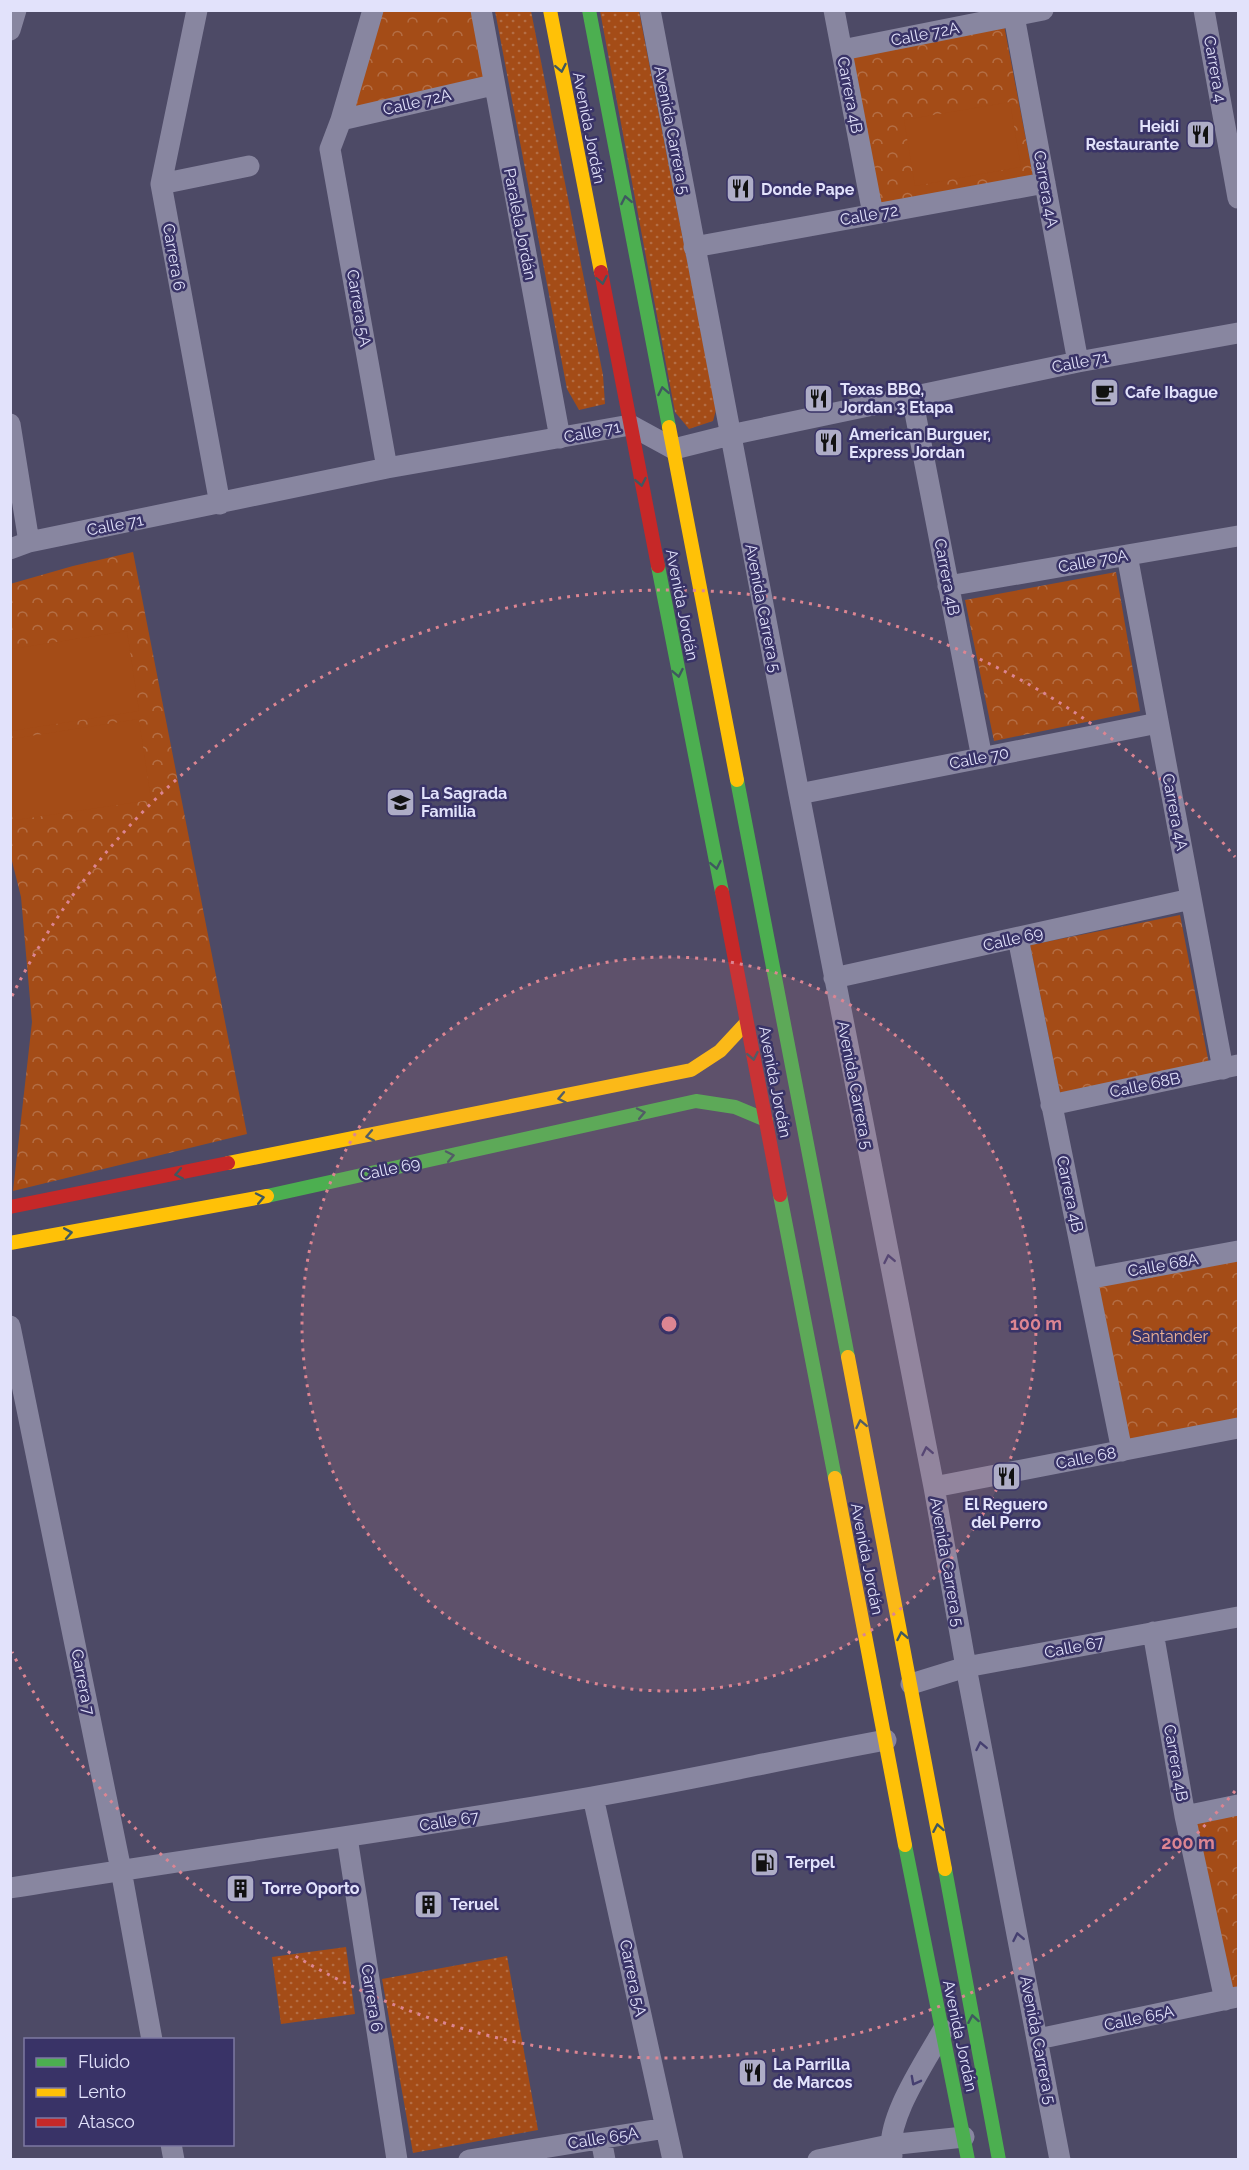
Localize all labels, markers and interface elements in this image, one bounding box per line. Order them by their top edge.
street label: Calle 72A [889,18,961,50]
street label: Carrera 4 [1200,34,1230,104]
street label: Carrera 4B [833,55,867,135]
one-way arrow [554,63,567,73]
street label: Avenida Carrera 5 [650,64,694,196]
street label: Avenida Jordán [569,70,609,186]
street label: Calle 72A [381,85,453,119]
place label: Heidi Restaurante [1085,117,1179,154]
restaurant icon: Heidi Restaurante [1184,119,1216,151]
street label: Carrera 4A [1030,149,1062,229]
street label: Paralela Jordán [500,166,540,282]
restaurant icon: Donde Pape [724,173,756,205]
place label: Donde Pape [761,180,855,199]
one-way arrow [620,195,633,205]
street label: Calle 72 [838,201,900,229]
street label: Carrera 6 [159,222,189,292]
street label: Carrera 5A [343,268,375,348]
one-way arrow [595,275,608,285]
street label: Calle 71 [1050,347,1110,377]
cafe icon: Cafe Ibague [1088,376,1120,408]
place label: Texas BBQ, Jordan 3 Etapa [840,380,953,417]
restaurant icon: Texas BBQ, Jordan 3 Etapa [803,382,835,414]
place label: Cafe Ibague [1125,383,1218,402]
one-way arrow [657,387,670,397]
street label: Calle 71 [562,417,622,447]
place label: American Burguer, Express Jordan [849,425,991,462]
restaurant icon: American Burguer, Express Jordan [812,427,844,459]
one-way arrow [634,477,647,487]
street label: Calle 71 [85,510,145,540]
street label: Carrera 4B [930,537,964,617]
street label: Avenida Carrera 5 [741,542,785,674]
street label: Calle 70A [1057,545,1130,576]
street label: Avenida Jordán [662,547,702,663]
one-way arrow [671,668,684,678]
street label: Calle 70 [948,743,1010,773]
street label: Carrera 4A [1158,772,1192,852]
place label: La Sagrada Familia [421,784,507,821]
school or university icon: La Sagrada Familia [384,786,416,818]
one-way arrow [709,860,722,870]
street label: Calle 69 [981,923,1045,955]
street label: Avenida Carrera 5 [833,1019,877,1151]
street label: Avenida Jordán [755,1024,795,1140]
one-way arrow [746,1051,759,1061]
street label: Calle 68B [1108,1068,1182,1102]
one-way arrow [557,1091,567,1104]
one-way arrow [635,1108,645,1121]
one-way arrow [366,1129,376,1142]
one-way arrow [445,1150,455,1163]
street label: Calle 69 [358,1153,422,1185]
street label: Carrera 4B [1053,1154,1087,1234]
one-way arrow [175,1167,185,1180]
one-way arrow [255,1192,265,1205]
one-way arrow [63,1227,73,1240]
street label: Calle 68A [1126,1249,1200,1281]
one-way arrow [883,1254,896,1264]
text: 100 m [1010,1313,1062,1334]
centre of rings [659,1314,679,1334]
park label: Santander [1132,1327,1208,1346]
one-way arrow [855,1419,868,1429]
street label: Calle 68 [1054,1443,1118,1473]
one-way arrow [921,1446,934,1456]
restaurant icon: El Reguero del Perro [990,1460,1022,1492]
place label: El Reguero del Perro [964,1495,1048,1532]
street label: Avenida Carrera 5 [926,1496,968,1628]
street label: Avenida Jordán [847,1501,887,1617]
one-way arrow [896,1631,909,1641]
street label: Calle 67 [1043,1632,1106,1662]
street label: Carrera 7 [67,1647,99,1717]
street label: Carrera 4B [1160,1723,1192,1803]
one-way arrow [975,1741,988,1751]
street label: Calle 67 [418,1807,481,1835]
one-way arrow [932,1823,945,1833]
text: 200 m [1161,1832,1215,1853]
fuel station icon: Terpel [749,1846,781,1878]
place label: Terpel [786,1853,836,1872]
building icon: Torre Oporto [225,1872,257,1904]
place label: Torre Oporto [262,1879,360,1898]
building icon: Teruel [413,1888,445,1920]
place label: Teruel [450,1895,500,1914]
one-way arrow [1012,1932,1025,1942]
street label: Carrera 5A [616,1938,650,2018]
street label: Carrera 6 [357,1963,387,2033]
street label: Avenida Carrera 5 [1016,1974,1060,2106]
street label: Avenida Jordán [939,1978,981,2094]
street label: Calle 65A [1102,2001,1176,2035]
one-way arrow [968,2015,980,2024]
legend [24,2038,234,2146]
text: Fluido [78,2051,130,2072]
place label: La Parrilla de Marcos [773,2055,852,2092]
restaurant icon: La Parrilla de Marcos [736,2057,768,2089]
one-way arrow [911,2075,922,2085]
text: Lento [78,2081,126,2102]
text: Atasco [78,2111,135,2132]
street label: Calle 65A [566,2123,640,2153]

